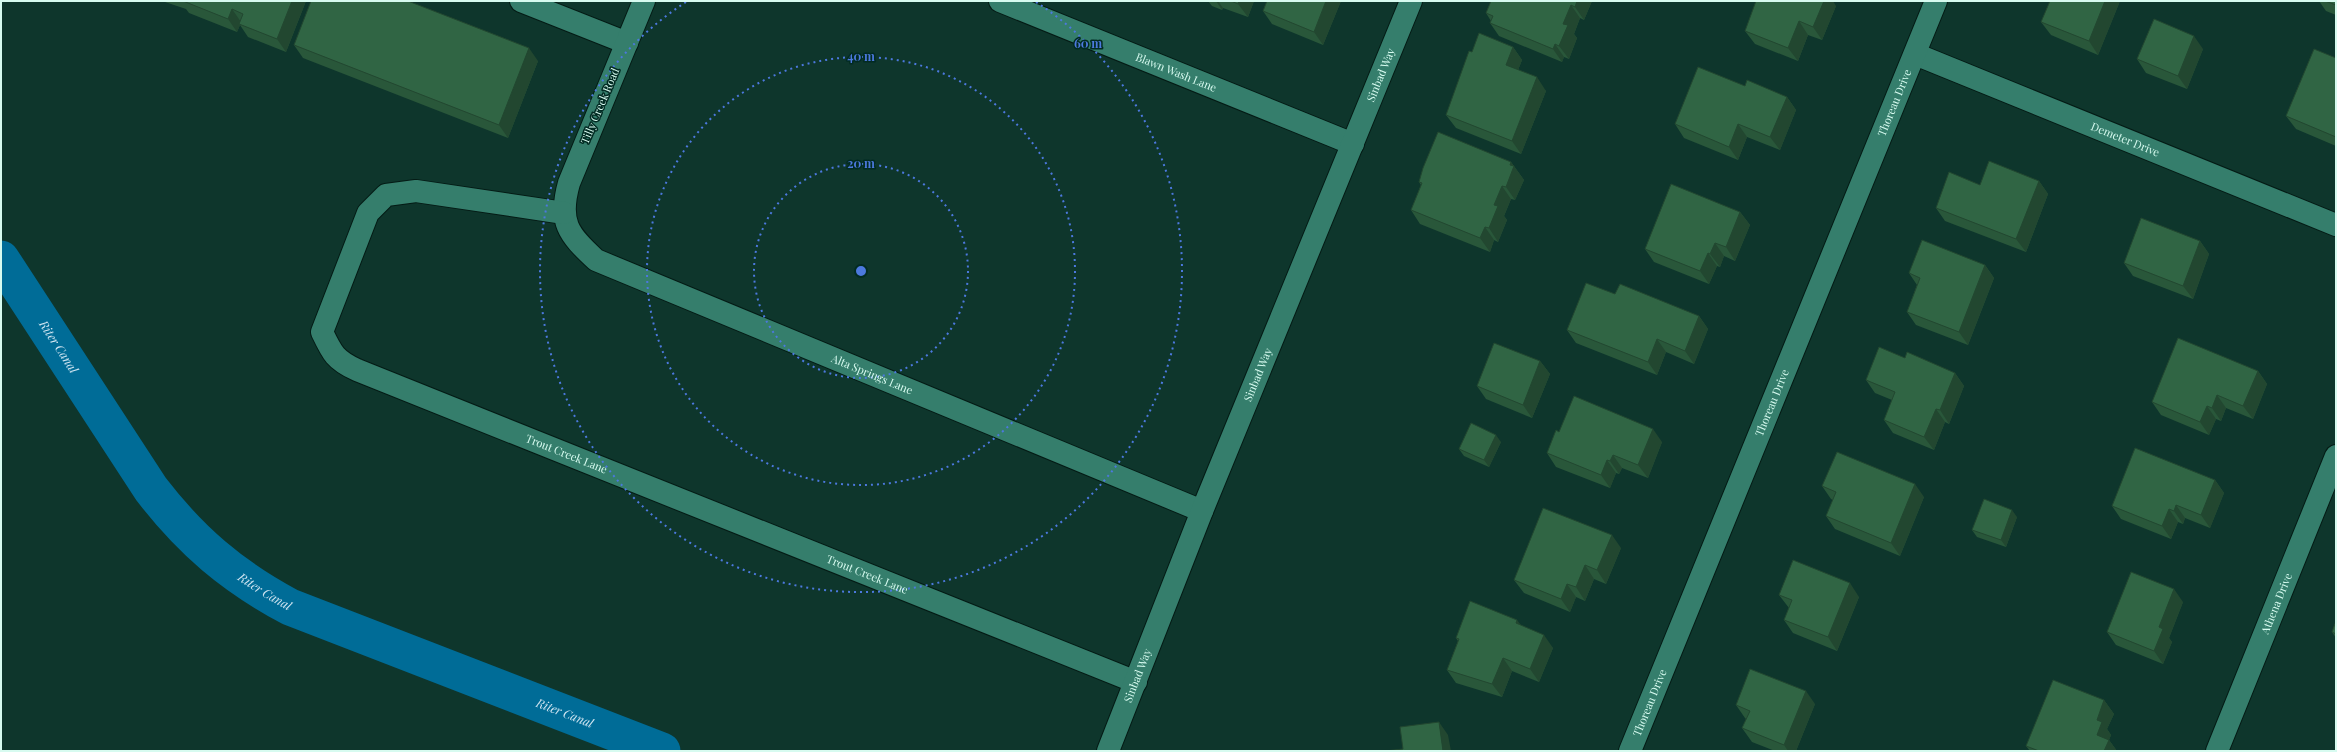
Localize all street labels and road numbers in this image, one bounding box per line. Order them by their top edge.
street label: Sinbad Way [1363,45,1398,104]
street label: Blawn Wash Lane [1134,49,1219,95]
street label: Tilly Creek Road [577,65,623,146]
street label: Thoreau Drive [1874,67,1915,138]
street label: Demeter Drive [2089,118,2162,160]
street label: Sinbad Way [1240,345,1275,404]
street label: Alta Springs Lane [828,350,916,398]
street label: Thoreau Drive [1751,367,1792,438]
street label: Trout Creek Lane [524,430,610,477]
street label: Trout Creek Lane [824,551,911,597]
street label: Athena Drive [2257,570,2295,637]
street label: Sinbad Way [1120,646,1155,704]
street label: Thoreau Drive [1629,667,1670,738]

